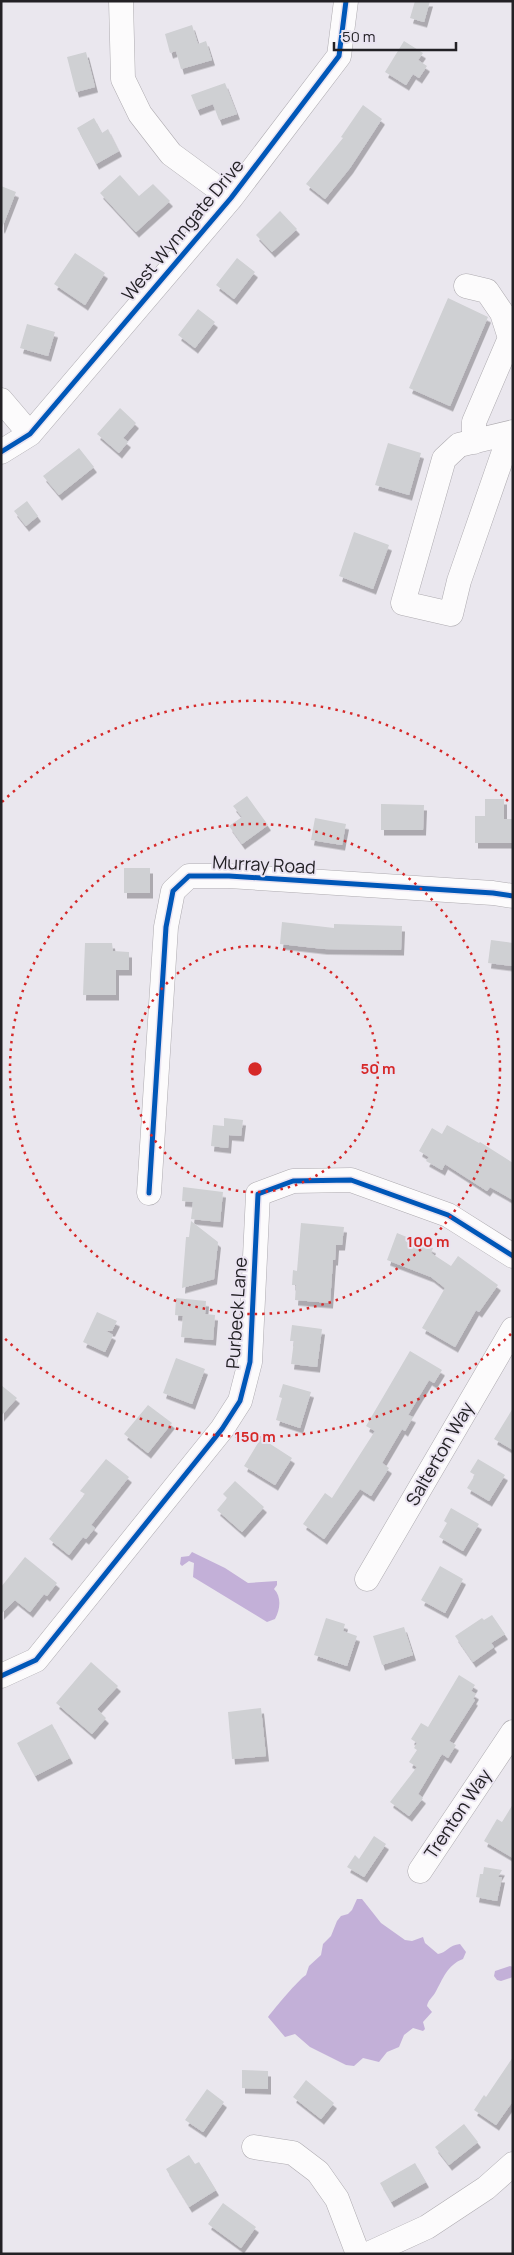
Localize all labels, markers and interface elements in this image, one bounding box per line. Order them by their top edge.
scale bar [334,20,456,52]
text: 50 m [342,26,376,47]
street label: West Wynngate Drive [116,153,249,305]
street label: Murray Road [212,849,316,879]
text: 50 m [360,1058,396,1079]
centre of rings [246,1060,264,1078]
text: 100 m [407,1231,449,1252]
street label: Purbeck Lane [220,1256,252,1370]
street label: Salterton Way [400,1397,479,1510]
text: 150 m [234,1426,276,1447]
street label: Trenton Way [418,1763,496,1863]

